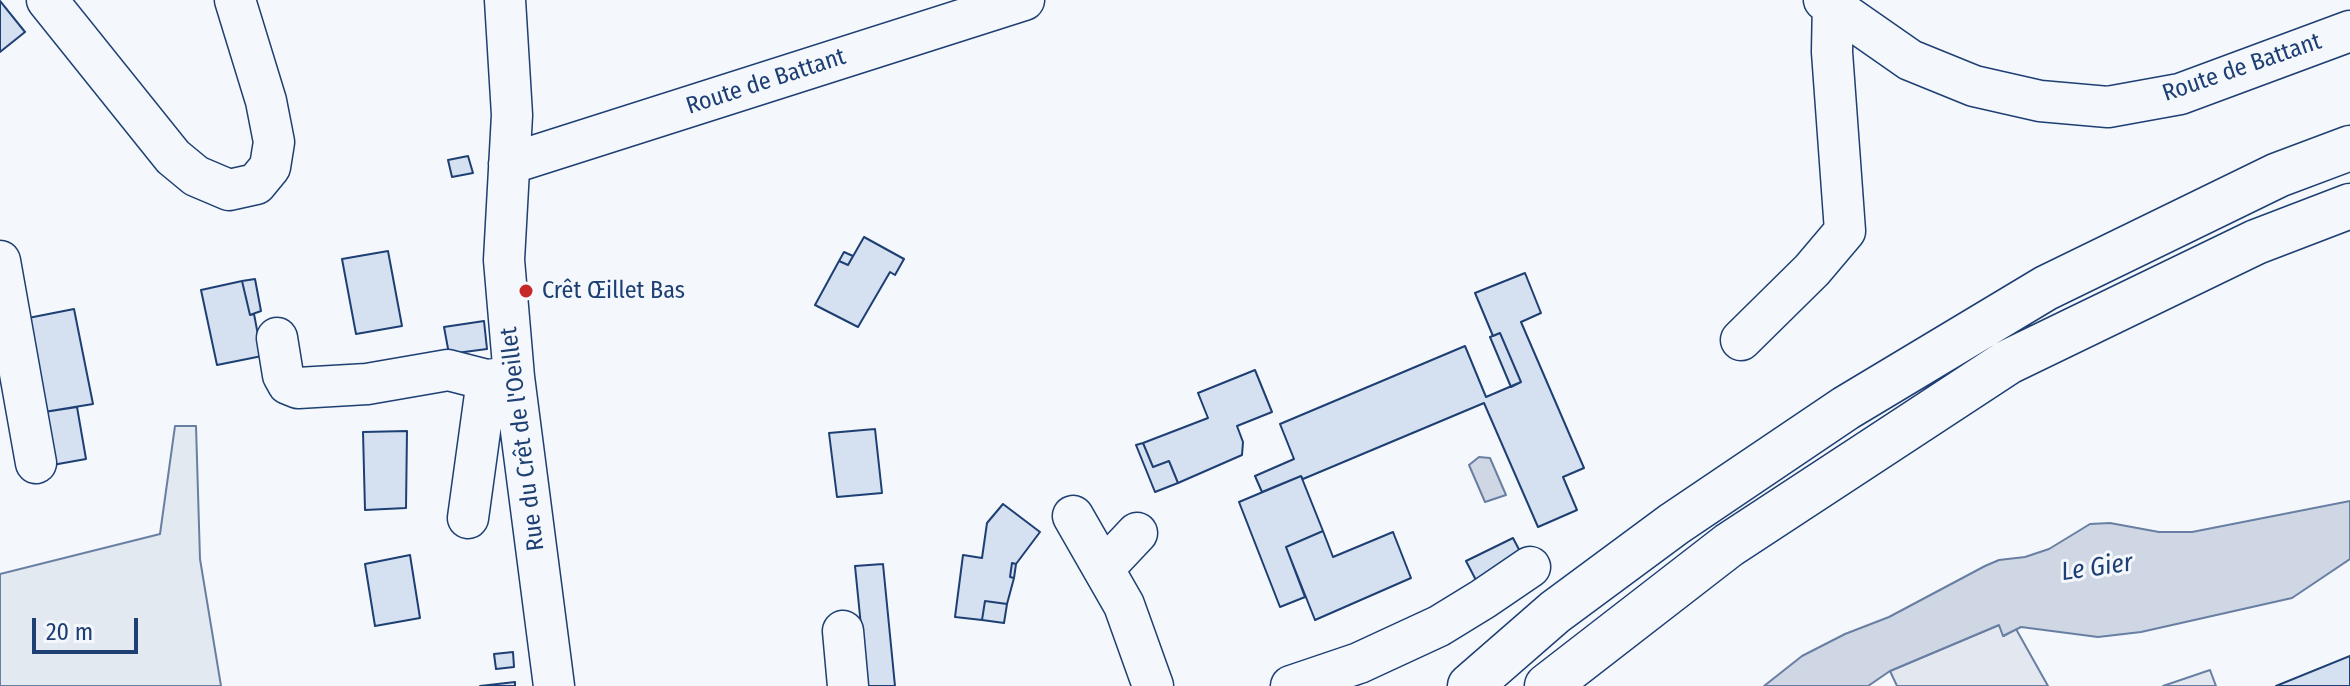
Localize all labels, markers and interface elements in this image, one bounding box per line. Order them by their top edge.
street label: Route de Battant [2159,27,2325,109]
street label: Route de Battant [683,43,849,121]
place label: Crêt Œillet Bas [542,277,685,305]
marker: Crêt Œillet Bas [517,282,535,300]
street label: Rue du Crêt de l'Oeillet [495,325,551,553]
water label: Le Gier [2059,548,2135,588]
scale bar [36,602,142,652]
text: 20 m [46,618,93,646]

